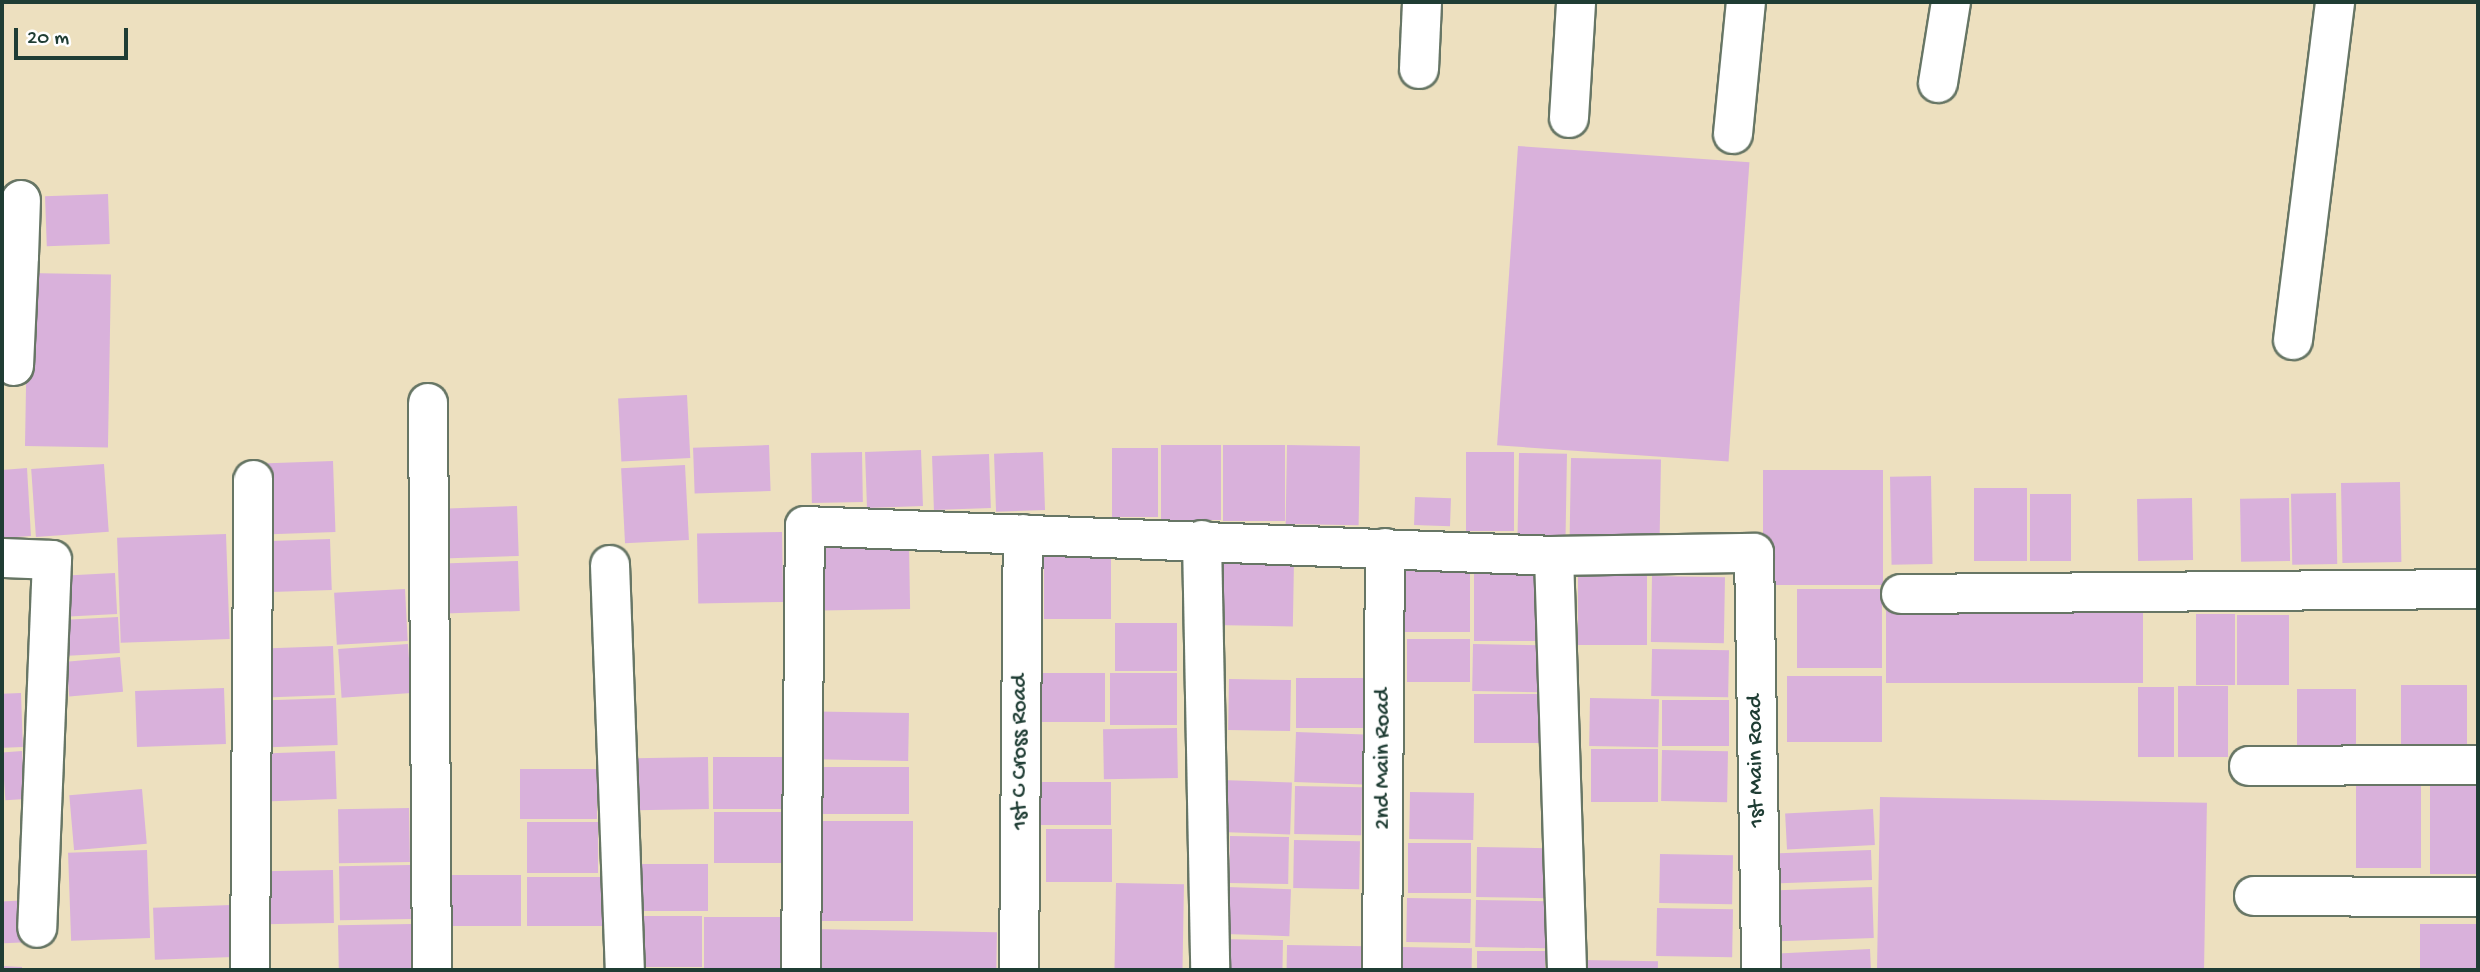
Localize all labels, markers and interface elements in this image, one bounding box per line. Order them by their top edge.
scale bar [18,14,131,58]
text: 20 m [27,27,69,52]
street label: 1st C Cross Road [1007,674,1035,830]
street label: 2nd Main Road [1370,688,1398,830]
street label: 1st Main Road [1742,694,1772,828]

